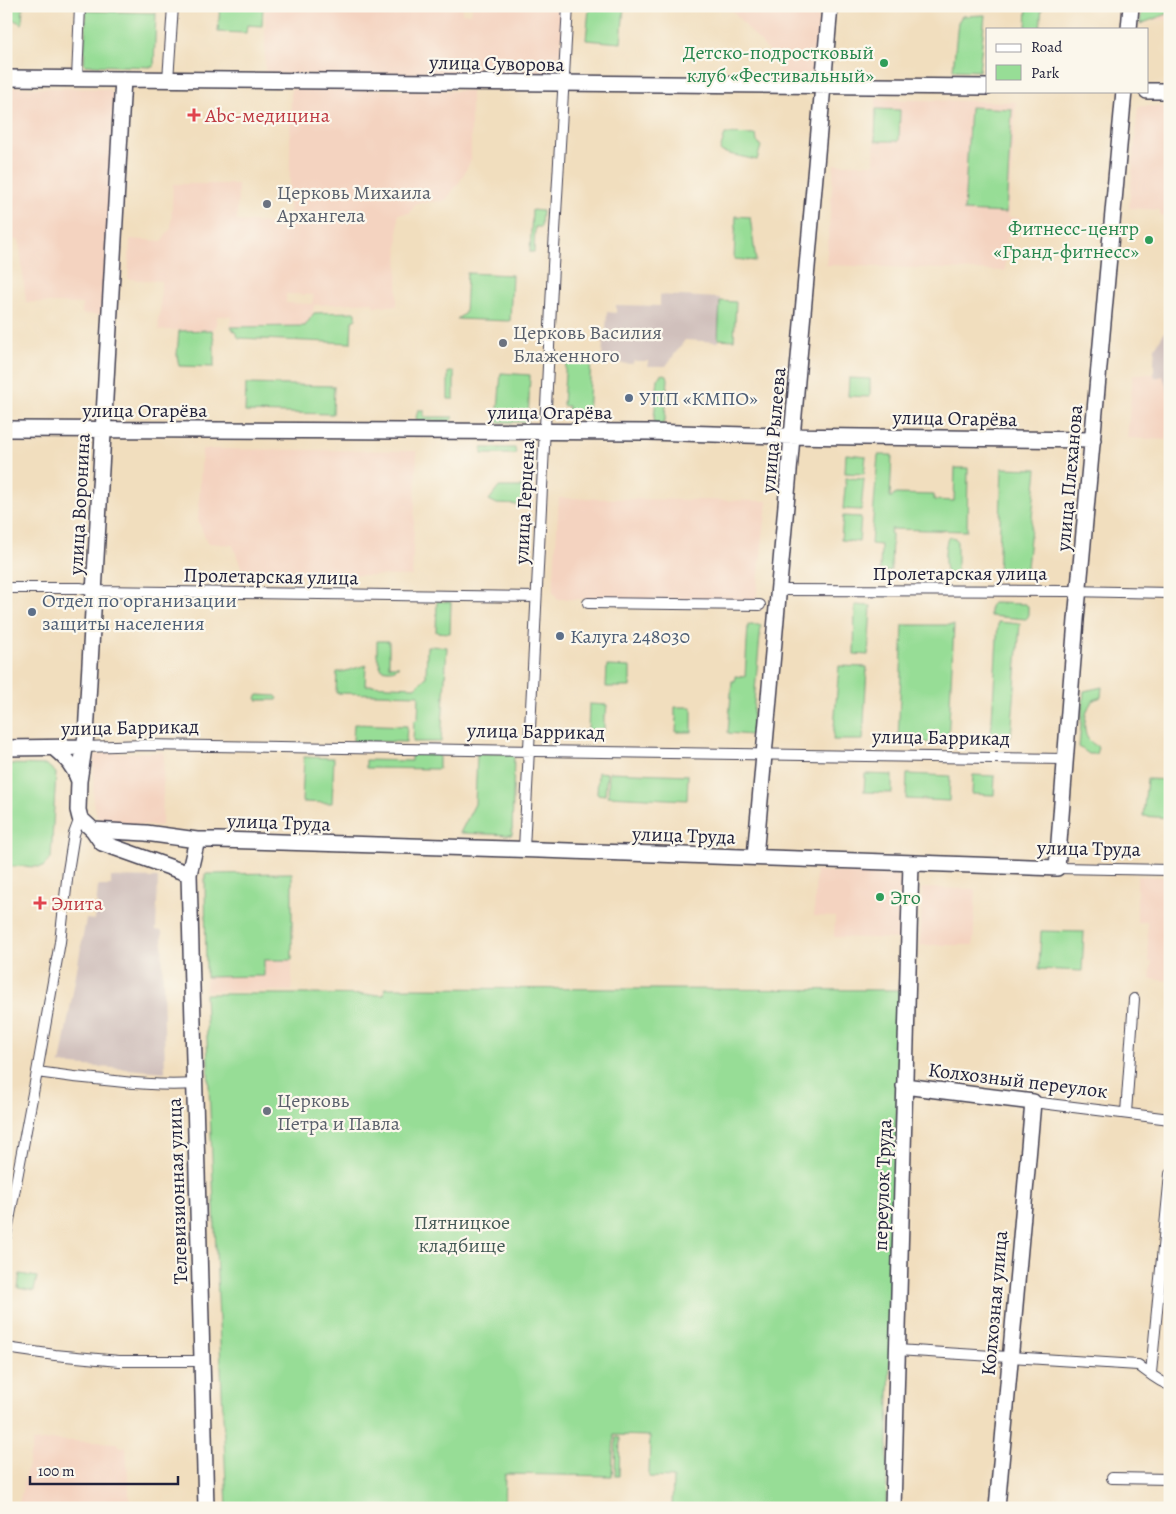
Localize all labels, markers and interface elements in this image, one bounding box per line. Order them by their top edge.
legend [986,28,1148,92]
text: Road [1031,37,1063,57]
place label: Детско-подростковый клуб «Фестивальный» [683,39,874,89]
street label: улица Суворова [428,49,566,78]
marker: Детско-подростковый клуб «Фестивальный» [878,57,890,69]
text: Park [1031,63,1060,83]
place label: Abc-медицина [204,102,331,129]
marker: Abc-медицина [187,108,201,122]
place label: Церковь Михаила Архангела [276,179,432,229]
marker: Церковь Михаила Архангела [261,198,273,210]
place label: Фитнесс-центр «Гранд-фитнесс» [994,215,1139,265]
marker: Фитнесс-центр «Гранд-фитнесс» [1143,234,1155,246]
place label: Церковь Василия Блаженного [513,319,662,369]
marker: Церковь Василия Блаженного [497,337,509,349]
street label: улица Рылеева [754,365,793,495]
place label: УПП «КМПО» [639,385,758,412]
marker: УПП «КМПО» [623,392,635,404]
street label: улица Огарёва [82,397,208,424]
street label: улица Огарёва [487,399,613,426]
street label: улица Плеханова [1050,403,1089,553]
street label: улица Огарёва [891,404,1018,433]
street label: улица Воронина [62,432,97,577]
street label: улица Герцена [508,439,541,566]
street label: Пролетарская улица [872,560,1048,587]
street label: Пролетарская улица [183,561,360,592]
place label: Отдел по организации защиты населения [42,587,237,637]
marker: Отдел по организации защиты населения [26,606,38,618]
place label: Калуга 248030 [570,623,690,650]
marker: Калуга 248030 [554,630,566,642]
street label: улица Баррикад [60,713,199,742]
street label: улица Баррикад [466,717,605,746]
street label: улица Баррикад [871,723,1010,752]
street label: улица Труда [226,807,332,838]
street label: улица Труда [631,820,737,851]
street label: улица Труда [1036,834,1142,863]
place label: Эго [890,884,921,911]
place label: Элита [51,890,104,917]
marker: Эго [874,891,886,903]
marker: Элита [33,896,47,910]
street label: Колхозный переулок [927,1056,1109,1105]
place label: Церковь Петра и Павла [277,1087,401,1137]
street label: Телевизионная улица [161,1096,194,1285]
marker: Церковь Петра и Павла [261,1105,273,1117]
street label: переулок Труда [867,1118,898,1252]
park label: Пятницкое кладбище [414,1209,510,1259]
street label: Колхозная улица [975,1228,1014,1377]
scale bar [30,1454,178,1486]
text: 100 m [38,1461,75,1481]

